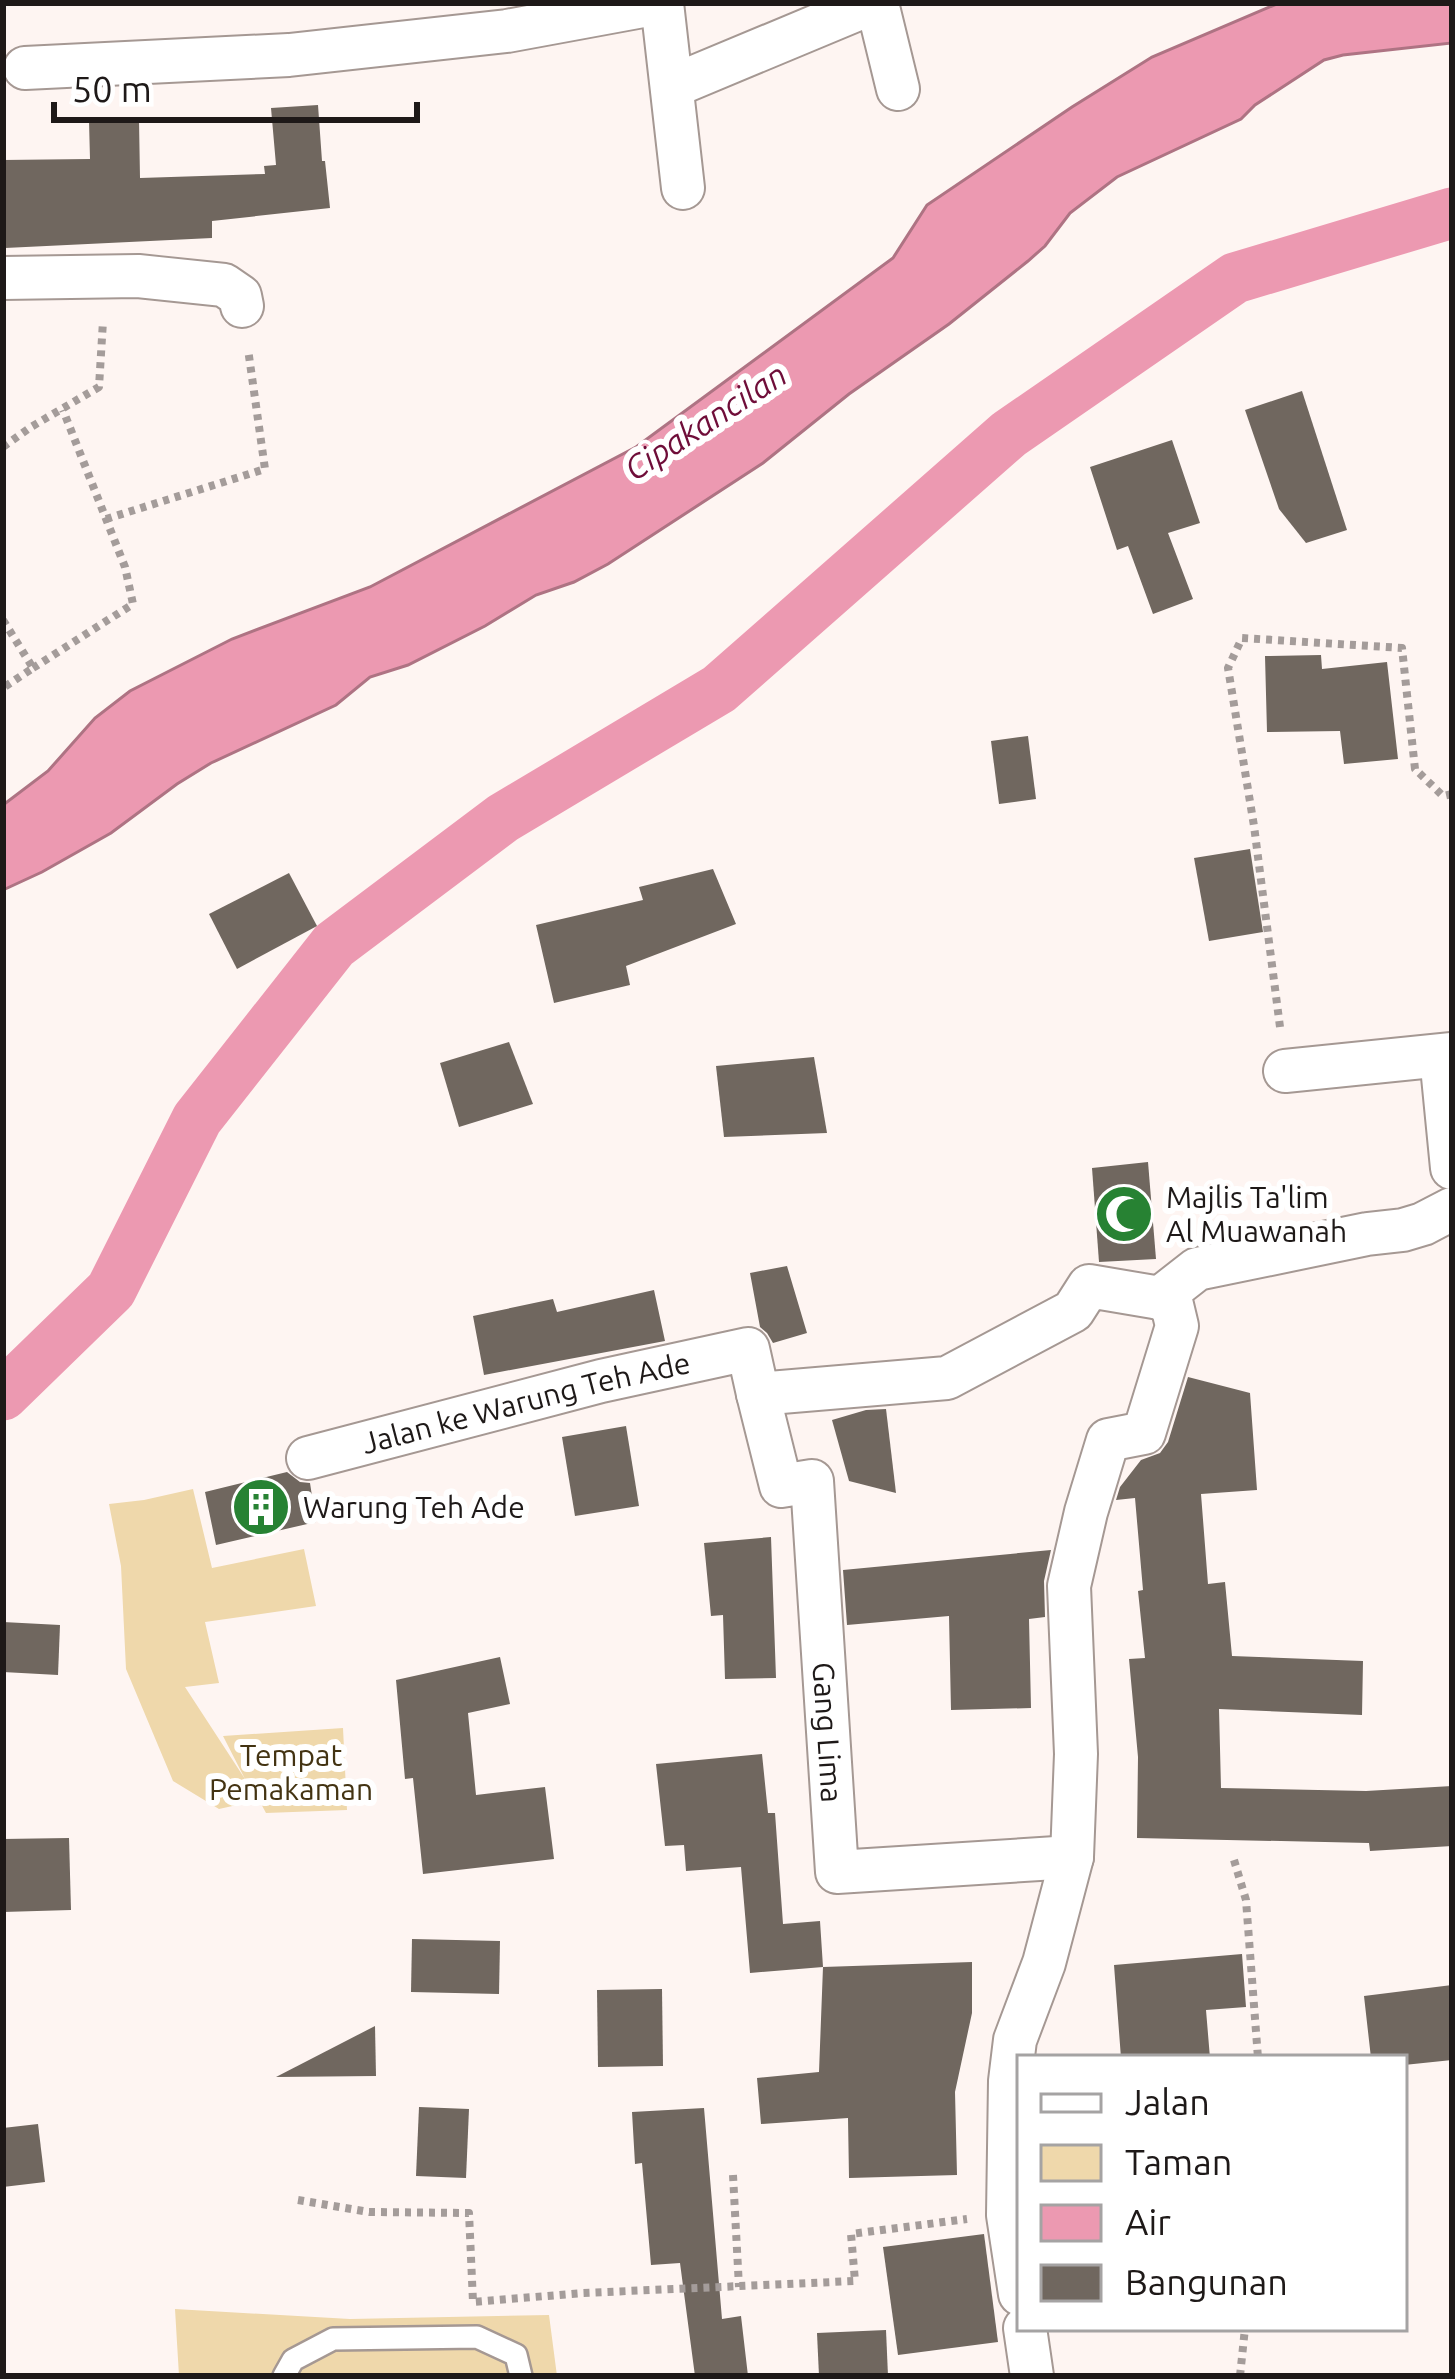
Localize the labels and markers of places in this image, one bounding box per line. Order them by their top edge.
place label: Majlis Ta'lim Al Muawanah [1166,1180,1347,1248]
mosque icon: Majlis Ta'lim Al Muawanah [1093,1183,1155,1245]
building icon: Warung Teh Ade [230,1476,292,1538]
place label: Warung Teh Ade [303,1490,525,1524]

